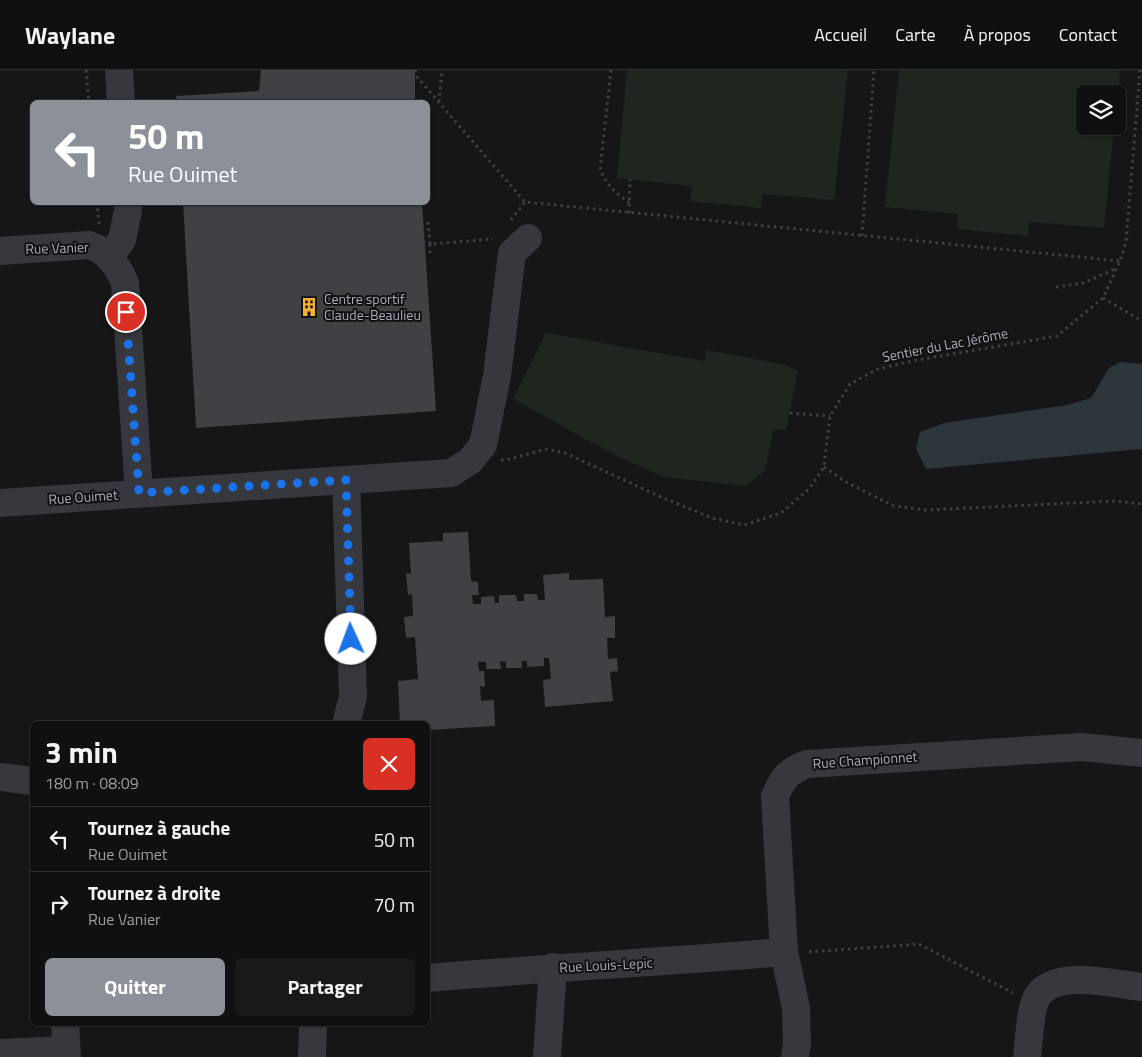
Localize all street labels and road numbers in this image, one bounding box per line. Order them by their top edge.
street label: Rue Vanier [25,236,89,259]
street label: Sentier du Lac Jérôme [880,322,1010,367]
street label: Rue Ouimet [48,484,118,509]
street label: Rue Championnet [812,745,918,774]
street label: Rue Louis-Lepic [559,952,653,977]

